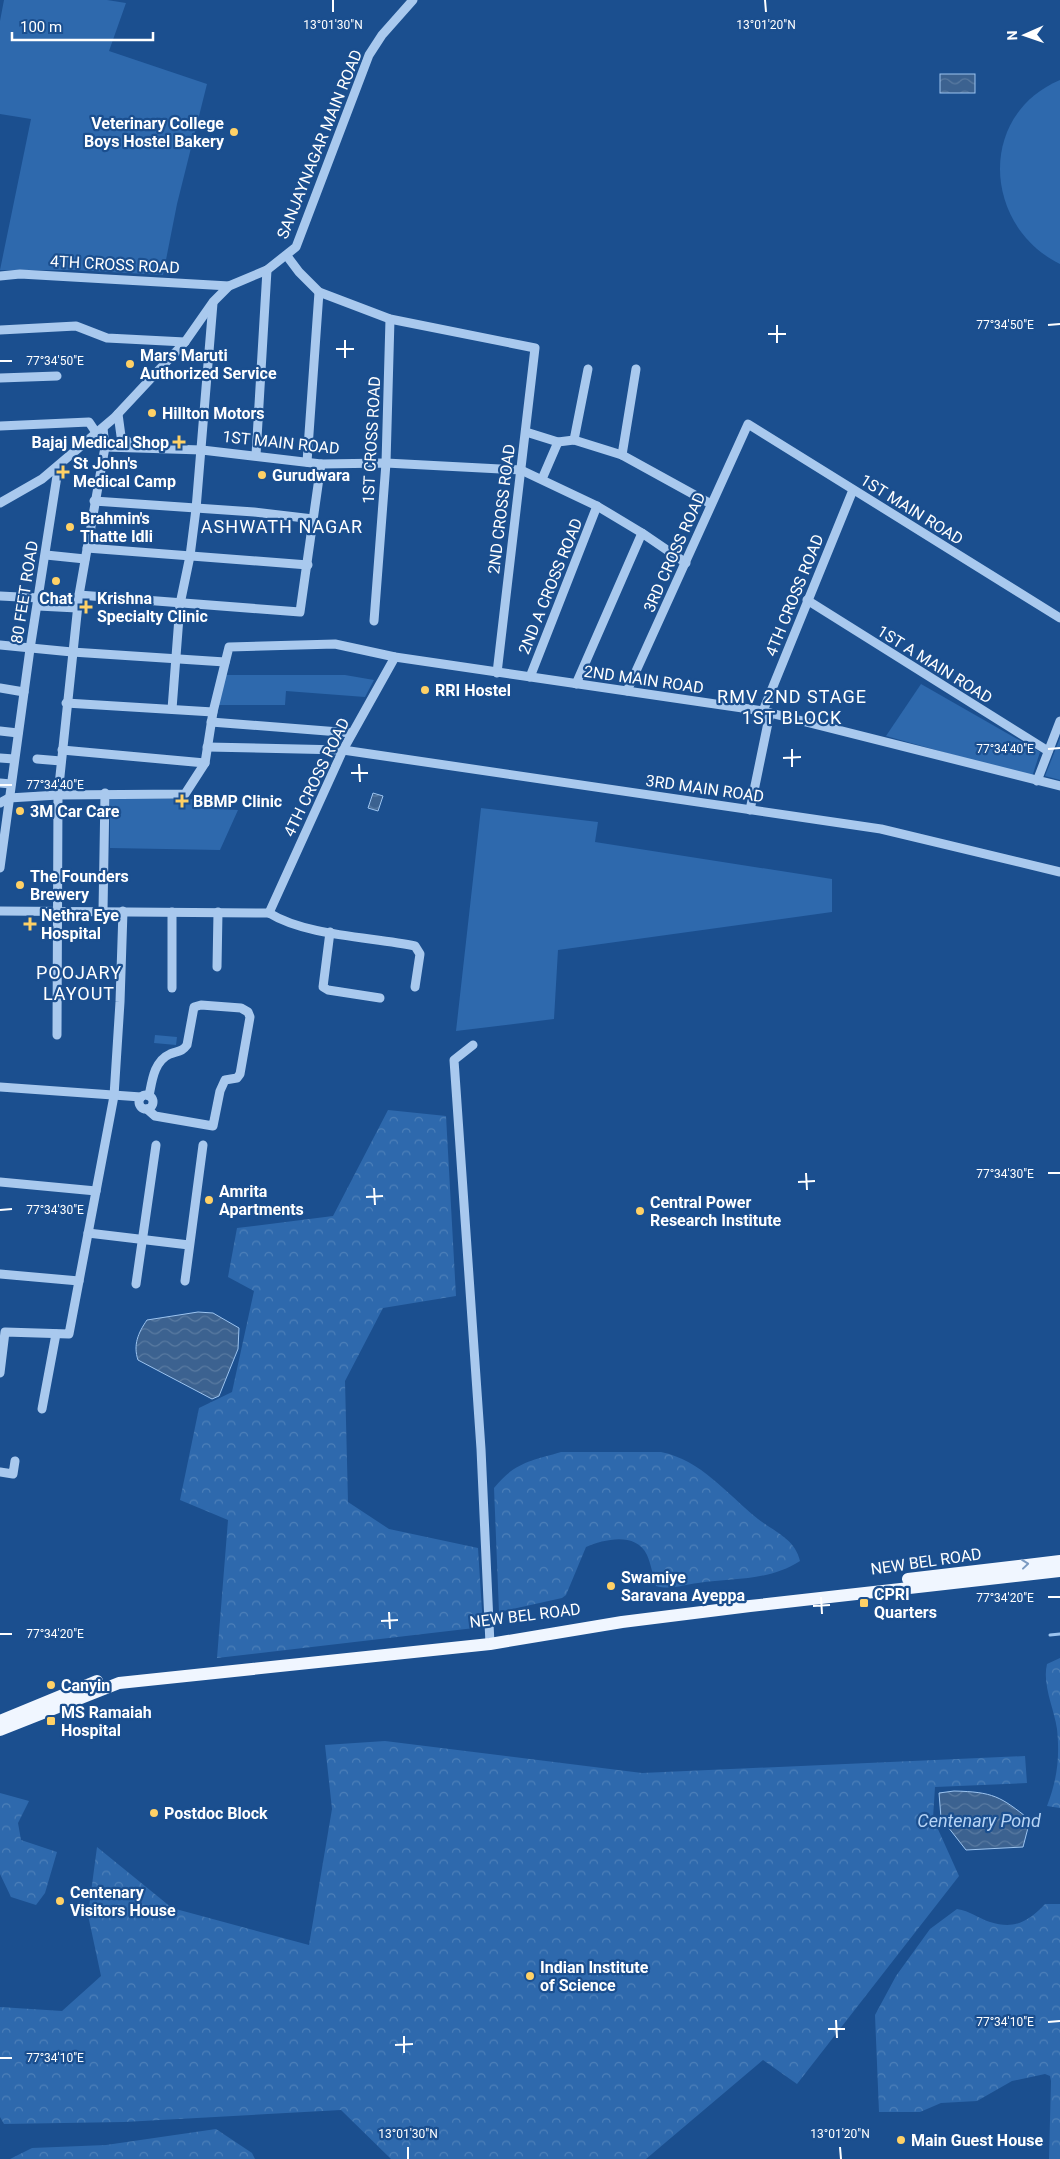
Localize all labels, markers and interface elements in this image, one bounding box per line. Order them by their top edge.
scale bar [12,10,154,42]
north arrow [1000,10,1050,60]
text: 100 m [20,18,62,36]
text: 13°01'30"N [303,18,363,32]
text: 13°01'20"N [736,18,796,32]
text: N [1004,30,1020,41]
street label: SANJAYNAGAR MAIN ROAD [273,47,366,242]
place label: Veterinary College Boys Hostel Bakery [84,114,225,151]
marker: Veterinary College Boys Hostel Bakery [228,126,240,138]
street label: 4TH CROSS ROAD [50,252,180,277]
text: 77°34'50"E [976,318,1034,332]
place label: Mars Maruti Authorized Service [140,346,277,383]
text: 77°34'50"E [26,354,84,368]
marker: Mars Maruti Authorized Service [124,358,136,370]
street label: 1ST CROSS ROAD [359,376,384,504]
place label: Hillton Motors [162,404,265,423]
marker: Hillton Motors [146,407,158,419]
street label: 1ST MAIN ROAD [221,427,340,458]
place label: Bajaj Medical Shop [32,433,169,452]
marker: Bajaj Medical Shop [173,436,185,448]
street label: 2ND CROSS ROAD [484,443,519,575]
place label: St John's Medical Camp [73,454,176,491]
marker: St John's Medical Camp [57,466,69,478]
place label: Gurudwara [272,466,351,485]
marker: Gurudwara [256,469,268,481]
street label: 1ST MAIN ROAD [857,470,967,549]
street label: 3RD CROSS ROAD [639,489,709,615]
place label: Brahmin's Thatte Idli [80,509,153,546]
street label: 2ND A CROSS ROAD [514,515,586,657]
district label: ASHWATH NAGAR [201,516,363,537]
marker: Brahmin's Thatte Idli [64,521,76,533]
street label: 4TH CROSS ROAD [761,531,828,659]
street label: 80 FEET ROAD [7,539,42,645]
marker: Chat [50,575,62,587]
place label: Chat [39,589,73,608]
place label: Krishna Specialty Clinic [97,589,208,626]
marker: Krishna Specialty Clinic [79,600,93,614]
street label: 1ST A MAIN ROAD [874,621,996,707]
street label: 2ND MAIN ROAD [583,662,705,697]
place label: RRI Hostel [435,681,511,700]
marker: RRI Hostel [419,684,431,696]
district label: RMV 2ND STAGE 1ST BLOCK [717,686,867,728]
street label: 4TH CROSS ROAD [279,715,353,840]
text: 77°34'40"E [976,742,1034,756]
street label: 3RD MAIN ROAD [645,771,765,806]
text: 77°34'40"E [26,778,84,792]
place label: BBMP Clinic [193,792,282,811]
marker: BBMP Clinic [175,794,189,808]
place label: 3M Car Care [30,802,120,821]
marker: 3M Car Care [14,805,26,817]
place label: The Founders Brewery [30,867,129,904]
marker: The Founders Brewery [14,879,26,891]
place label: Nethra Eye Hospital [41,906,119,943]
marker: Nethra Eye Hospital [23,917,37,931]
district label: POOJARY LAYOUT [36,962,122,1004]
text: 77°34'30"E [976,1167,1034,1181]
place label: Amrita Apartments [219,1182,304,1219]
place label: Central Power Research Institute [650,1193,782,1230]
marker: Amrita Apartments [203,1194,215,1206]
text: 77°34'30"E [26,1203,84,1217]
marker: Central Power Research Institute [634,1205,646,1217]
street label: NEW BEL ROAD [869,1544,983,1579]
one-way arrow [1021,1559,1029,1570]
place label: Swamiye Saravana Ayeppa [621,1568,745,1605]
marker: Swamiye Saravana Ayeppa [605,1580,617,1592]
place label: CPRI Quarters [874,1585,937,1622]
text: 77°34'20"E [976,1591,1034,1605]
marker: CPRI Quarters [858,1597,870,1609]
street label: NEW BEL ROAD [468,1599,582,1632]
text: 77°34'20"E [26,1627,84,1641]
place label: Canyin [61,1676,110,1695]
marker: Canyin [45,1679,57,1691]
place label: MS Ramaiah Hospital [61,1703,152,1740]
marker: MS Ramaiah Hospital [45,1715,57,1727]
place label: Postdoc Block [164,1804,268,1823]
marker: Postdoc Block [148,1807,160,1819]
water label: Centenary Pond [917,1810,1042,1831]
place label: Centenary Visitors House [70,1883,176,1920]
marker: Centenary Visitors House [54,1895,66,1907]
place label: Indian Institute of Science [540,1958,649,1995]
marker: Indian Institute of Science [524,1970,536,1982]
text: 77°34'10"E [976,2015,1034,2029]
text: 77°34'10"E [26,2051,84,2065]
text: 13°01'30"N [378,2127,438,2141]
text: 13°01'20"N [810,2127,870,2141]
place label: Main Guest House [911,2131,1043,2150]
marker: Main Guest House [895,2134,907,2146]

